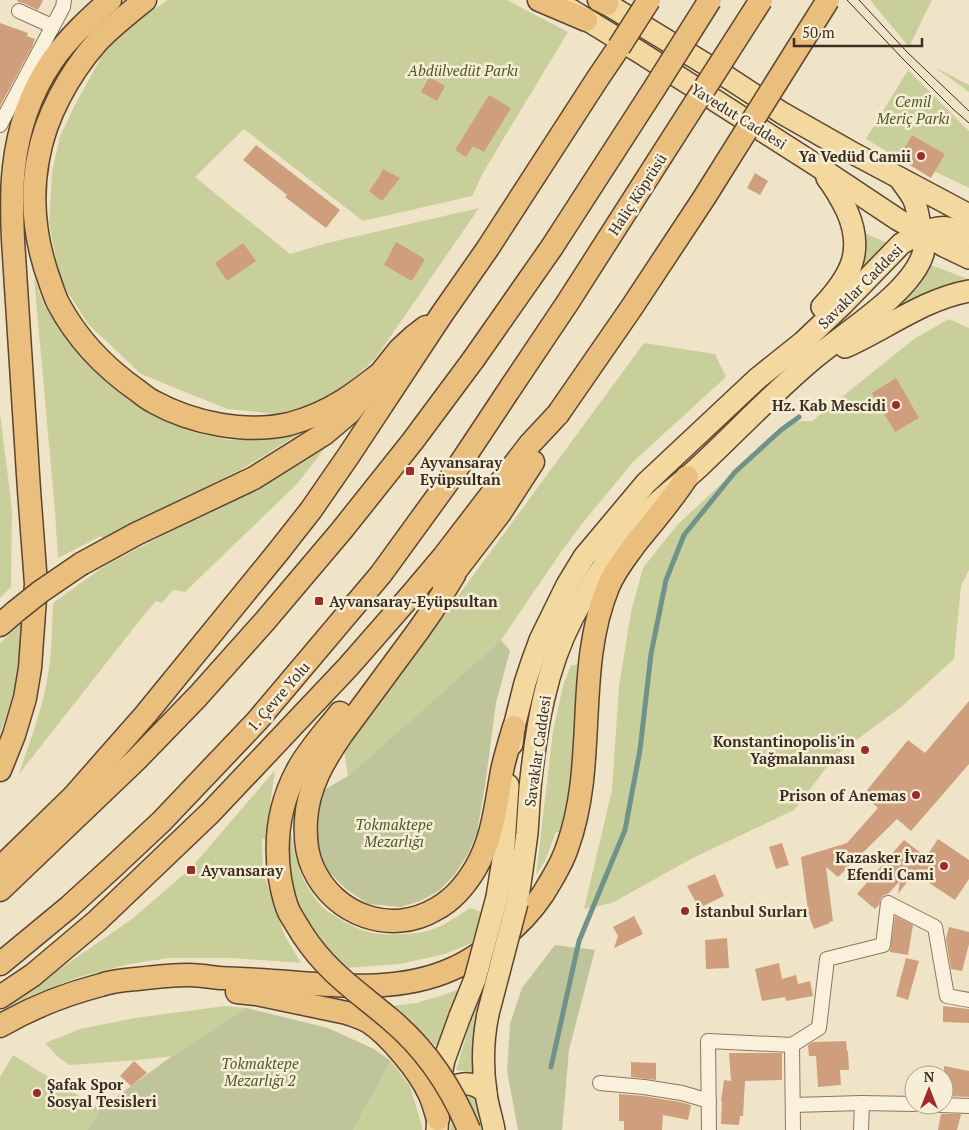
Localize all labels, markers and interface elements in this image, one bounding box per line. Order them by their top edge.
scale bar [794,15,922,47]
text: 50 m [802,22,835,42]
park label: Abdülvedüt Parkı [407,60,518,80]
street label: Yavedut Caddesi [687,79,791,153]
park label: Cemil Meriç Parkı [875,91,950,128]
place label: Ya Vedüd Camii [799,146,911,166]
street label: Haliç Köprüsü [603,149,671,239]
marker: Ya Vedüd Camii [915,150,927,162]
street label: Savaklar Caddesi [813,239,907,333]
place label: Hz. Kab Mescidi [772,395,886,415]
marker: Hz. Kab Mescidi [890,399,902,411]
place label: Ayvansaray Eyüpsultan [420,452,503,489]
marker: Ayvansaray Eyüpsultan [404,465,416,477]
place label: Ayvansaray-Eyüpsultan [329,591,498,611]
marker: Ayvansaray-Eyüpsultan [313,595,325,607]
street label: 1. Çevre Yolu [242,657,314,735]
street label: Savaklar Caddesi [519,694,555,808]
place label: Konstantinopolis'in Yağmalanması [713,731,855,768]
marker: Konstantinopolis'in Yağmalanması [859,744,871,756]
place label: Prison of Anemas [780,785,906,805]
marker: Prison of Anemas [910,789,922,801]
park label: Tokmaktepe Mezarlığı [355,814,433,851]
place label: Kazasker İvaz Efendi Cami [835,847,934,884]
place label: Ayvansaray [201,860,284,880]
marker: Kazasker İvaz Efendi Cami [938,860,950,872]
marker: Ayvansaray [185,864,197,876]
place label: İstanbul Surları [695,901,808,921]
marker: İstanbul Surları [679,905,691,917]
park label: Tokmaktepe Mezarlığı 2 [221,1053,299,1090]
north arrow [904,1065,954,1115]
text: N [924,1067,935,1086]
place label: Şafak Spor Sosyal Tesisleri [47,1074,157,1111]
marker: Şafak Spor Sosyal Tesisleri [31,1087,43,1099]

